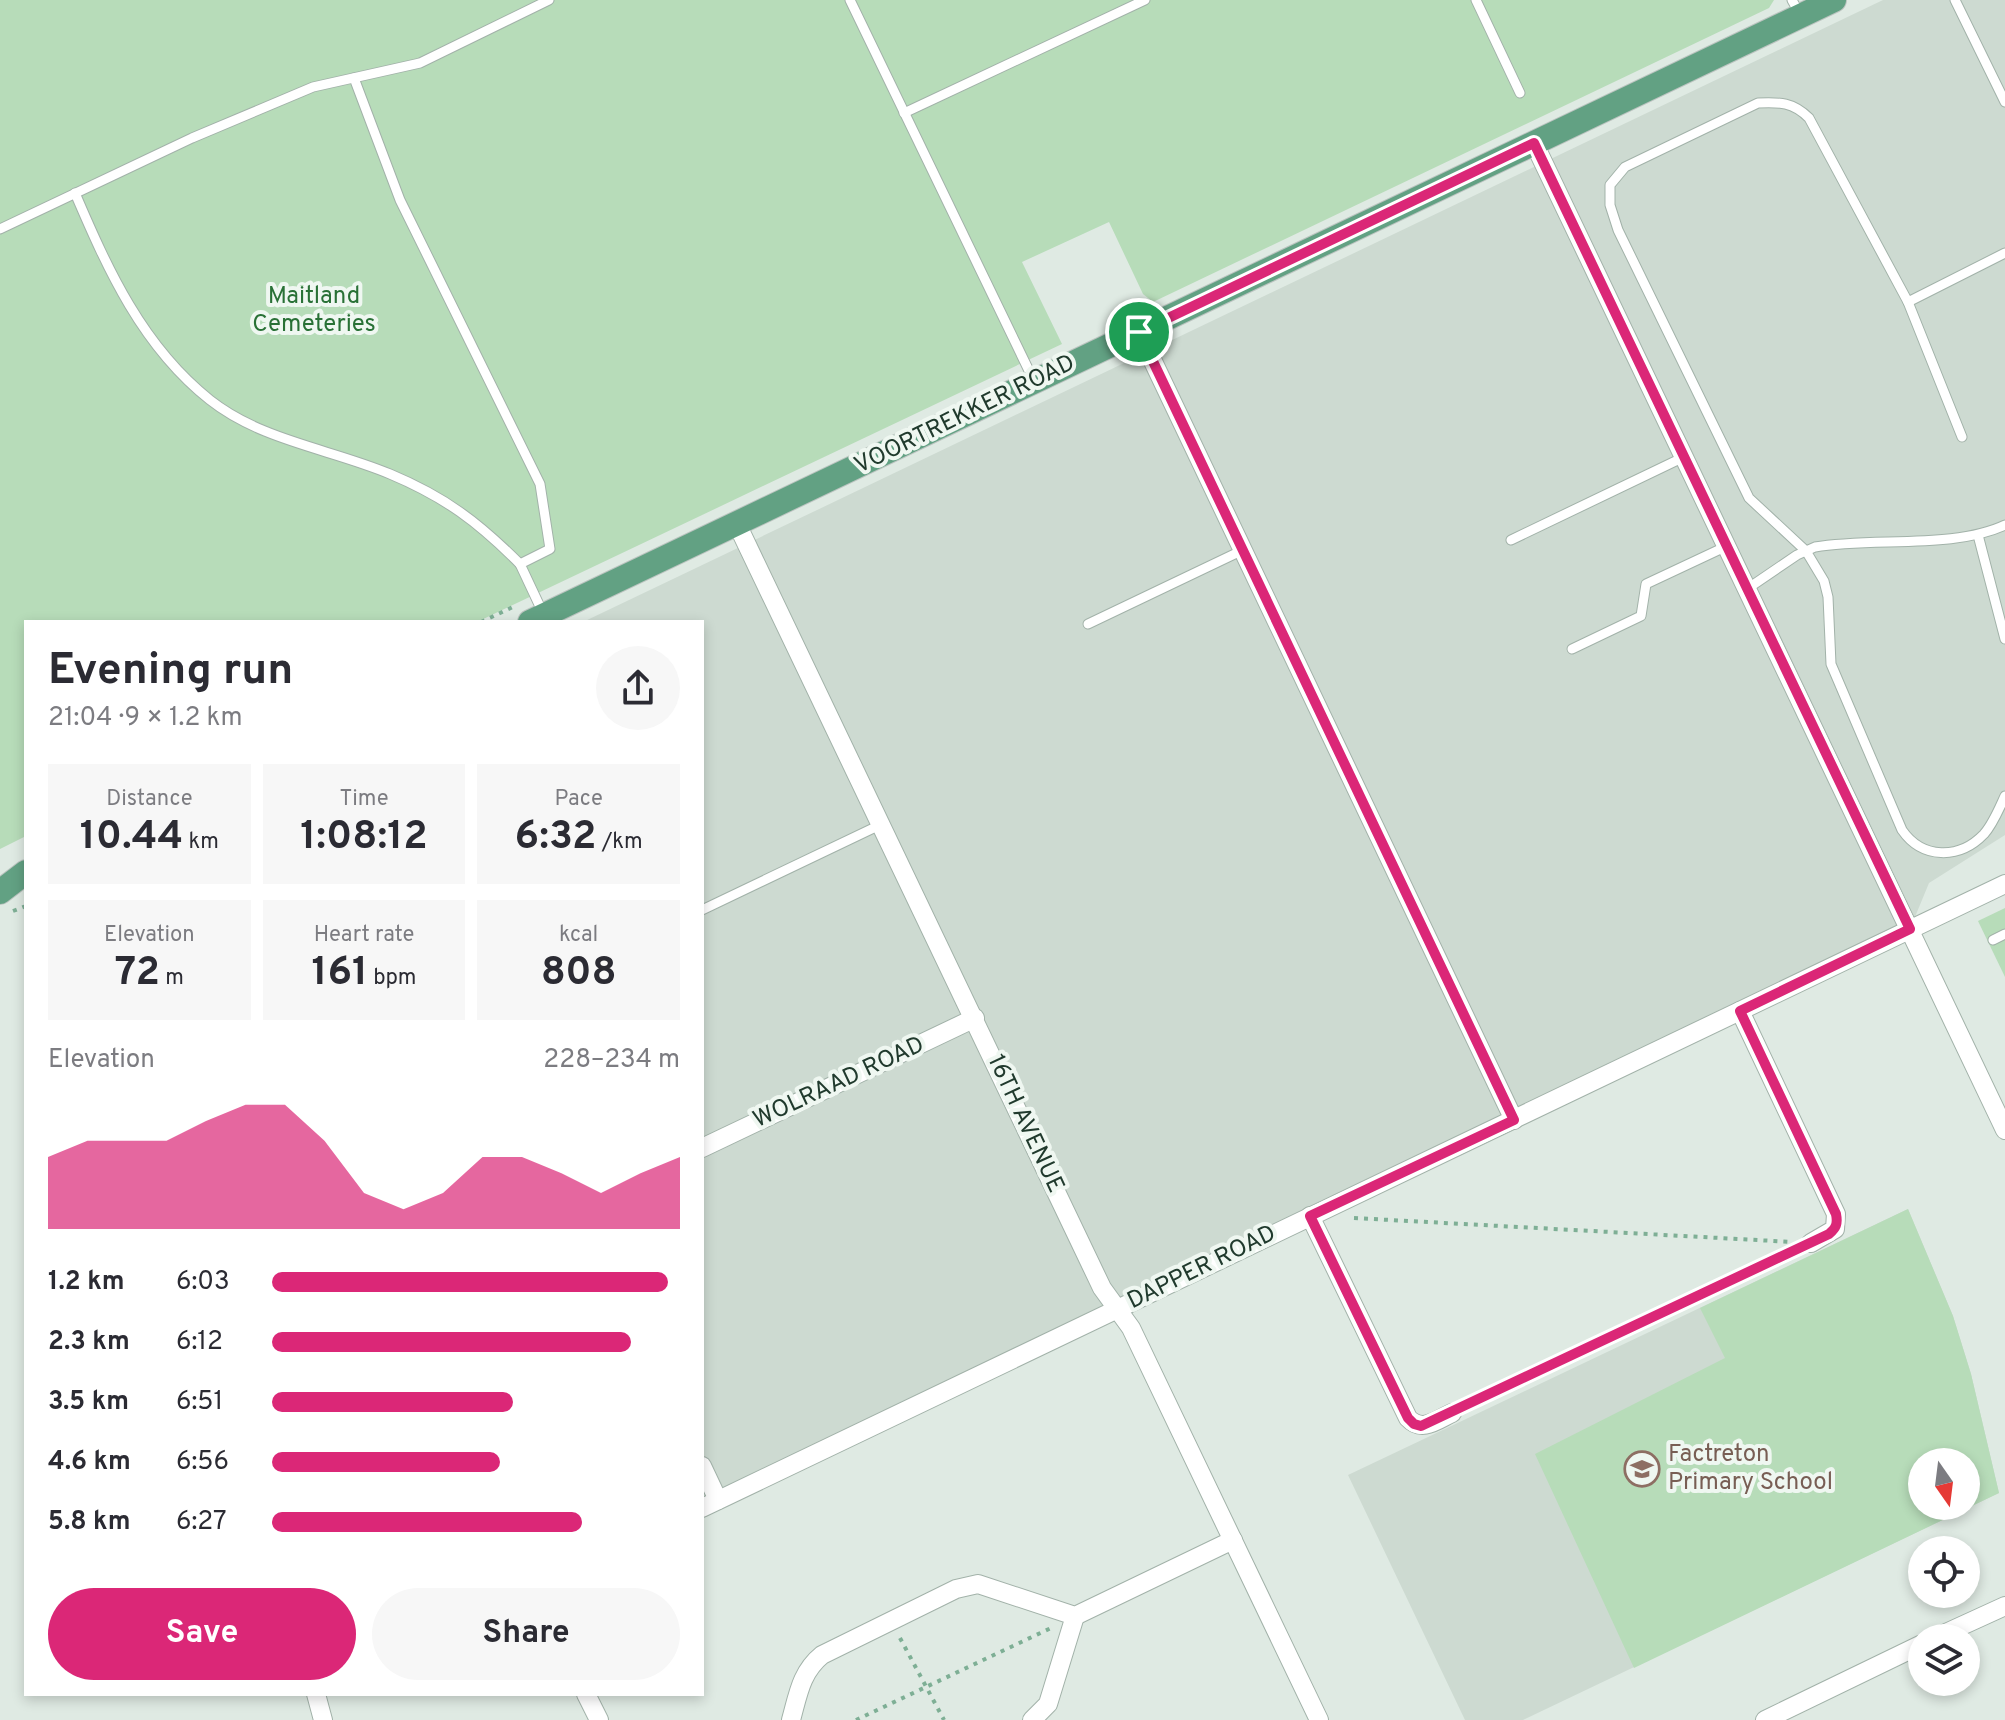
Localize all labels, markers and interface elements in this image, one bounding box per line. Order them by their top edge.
park label: Maitland Cemeteries [252,282,376,340]
pin [1105,298,1173,366]
icon: arrive [1117,310,1161,354]
street label: VOORTREKKER ROAD [850,349,1080,481]
text: Evening run [48,644,293,700]
button: share [596,646,680,730]
text: 21:04 · 9 × 1.2 km [48,702,242,735]
text: Distance [106,786,193,813]
text: Time [339,786,389,813]
text: Pace [554,786,603,813]
text: 10.44 [80,813,183,863]
text: 1:08:12 [300,813,428,863]
text: 6:32 [515,813,597,863]
text: km [183,829,219,856]
text: /km [597,829,643,856]
text: Elevation [104,922,195,949]
text: Heart rate [314,922,414,949]
text: kcal [559,922,598,949]
text: 72 [115,949,160,999]
text: 161 [312,949,368,999]
text: 808 [541,949,617,999]
text: m [160,965,184,992]
text: bpm [368,965,416,992]
street label: WOLRAAD ROAD [749,1030,929,1136]
text: Elevation [48,1044,155,1077]
text: 228–234 m [543,1044,680,1077]
street label: 16TH AVENUE [980,1050,1070,1198]
street label: DAPPER ROAD [1123,1219,1281,1317]
text: 1.2 km [48,1266,125,1299]
text: 6:03 [176,1266,230,1299]
text: 2.3 km [48,1326,130,1359]
text: 6:12 [176,1326,223,1359]
text: 3.5 km [48,1386,129,1419]
text: 6:51 [176,1386,223,1419]
place label: Factreton Primary School [1668,1440,1833,1498]
text: 4.6 km [48,1446,131,1479]
text: 6:56 [176,1446,229,1479]
north arrow [1908,1448,1980,1520]
map controls [1908,1448,1980,1696]
school or university icon: Factreton Primary School [1623,1450,1661,1488]
text: 5.8 km [48,1506,130,1539]
text: 6:27 [176,1506,227,1539]
button: locate [1908,1536,1980,1608]
button: Save [48,1588,356,1680]
button: Share [372,1588,680,1680]
button: layers [1908,1624,1980,1696]

